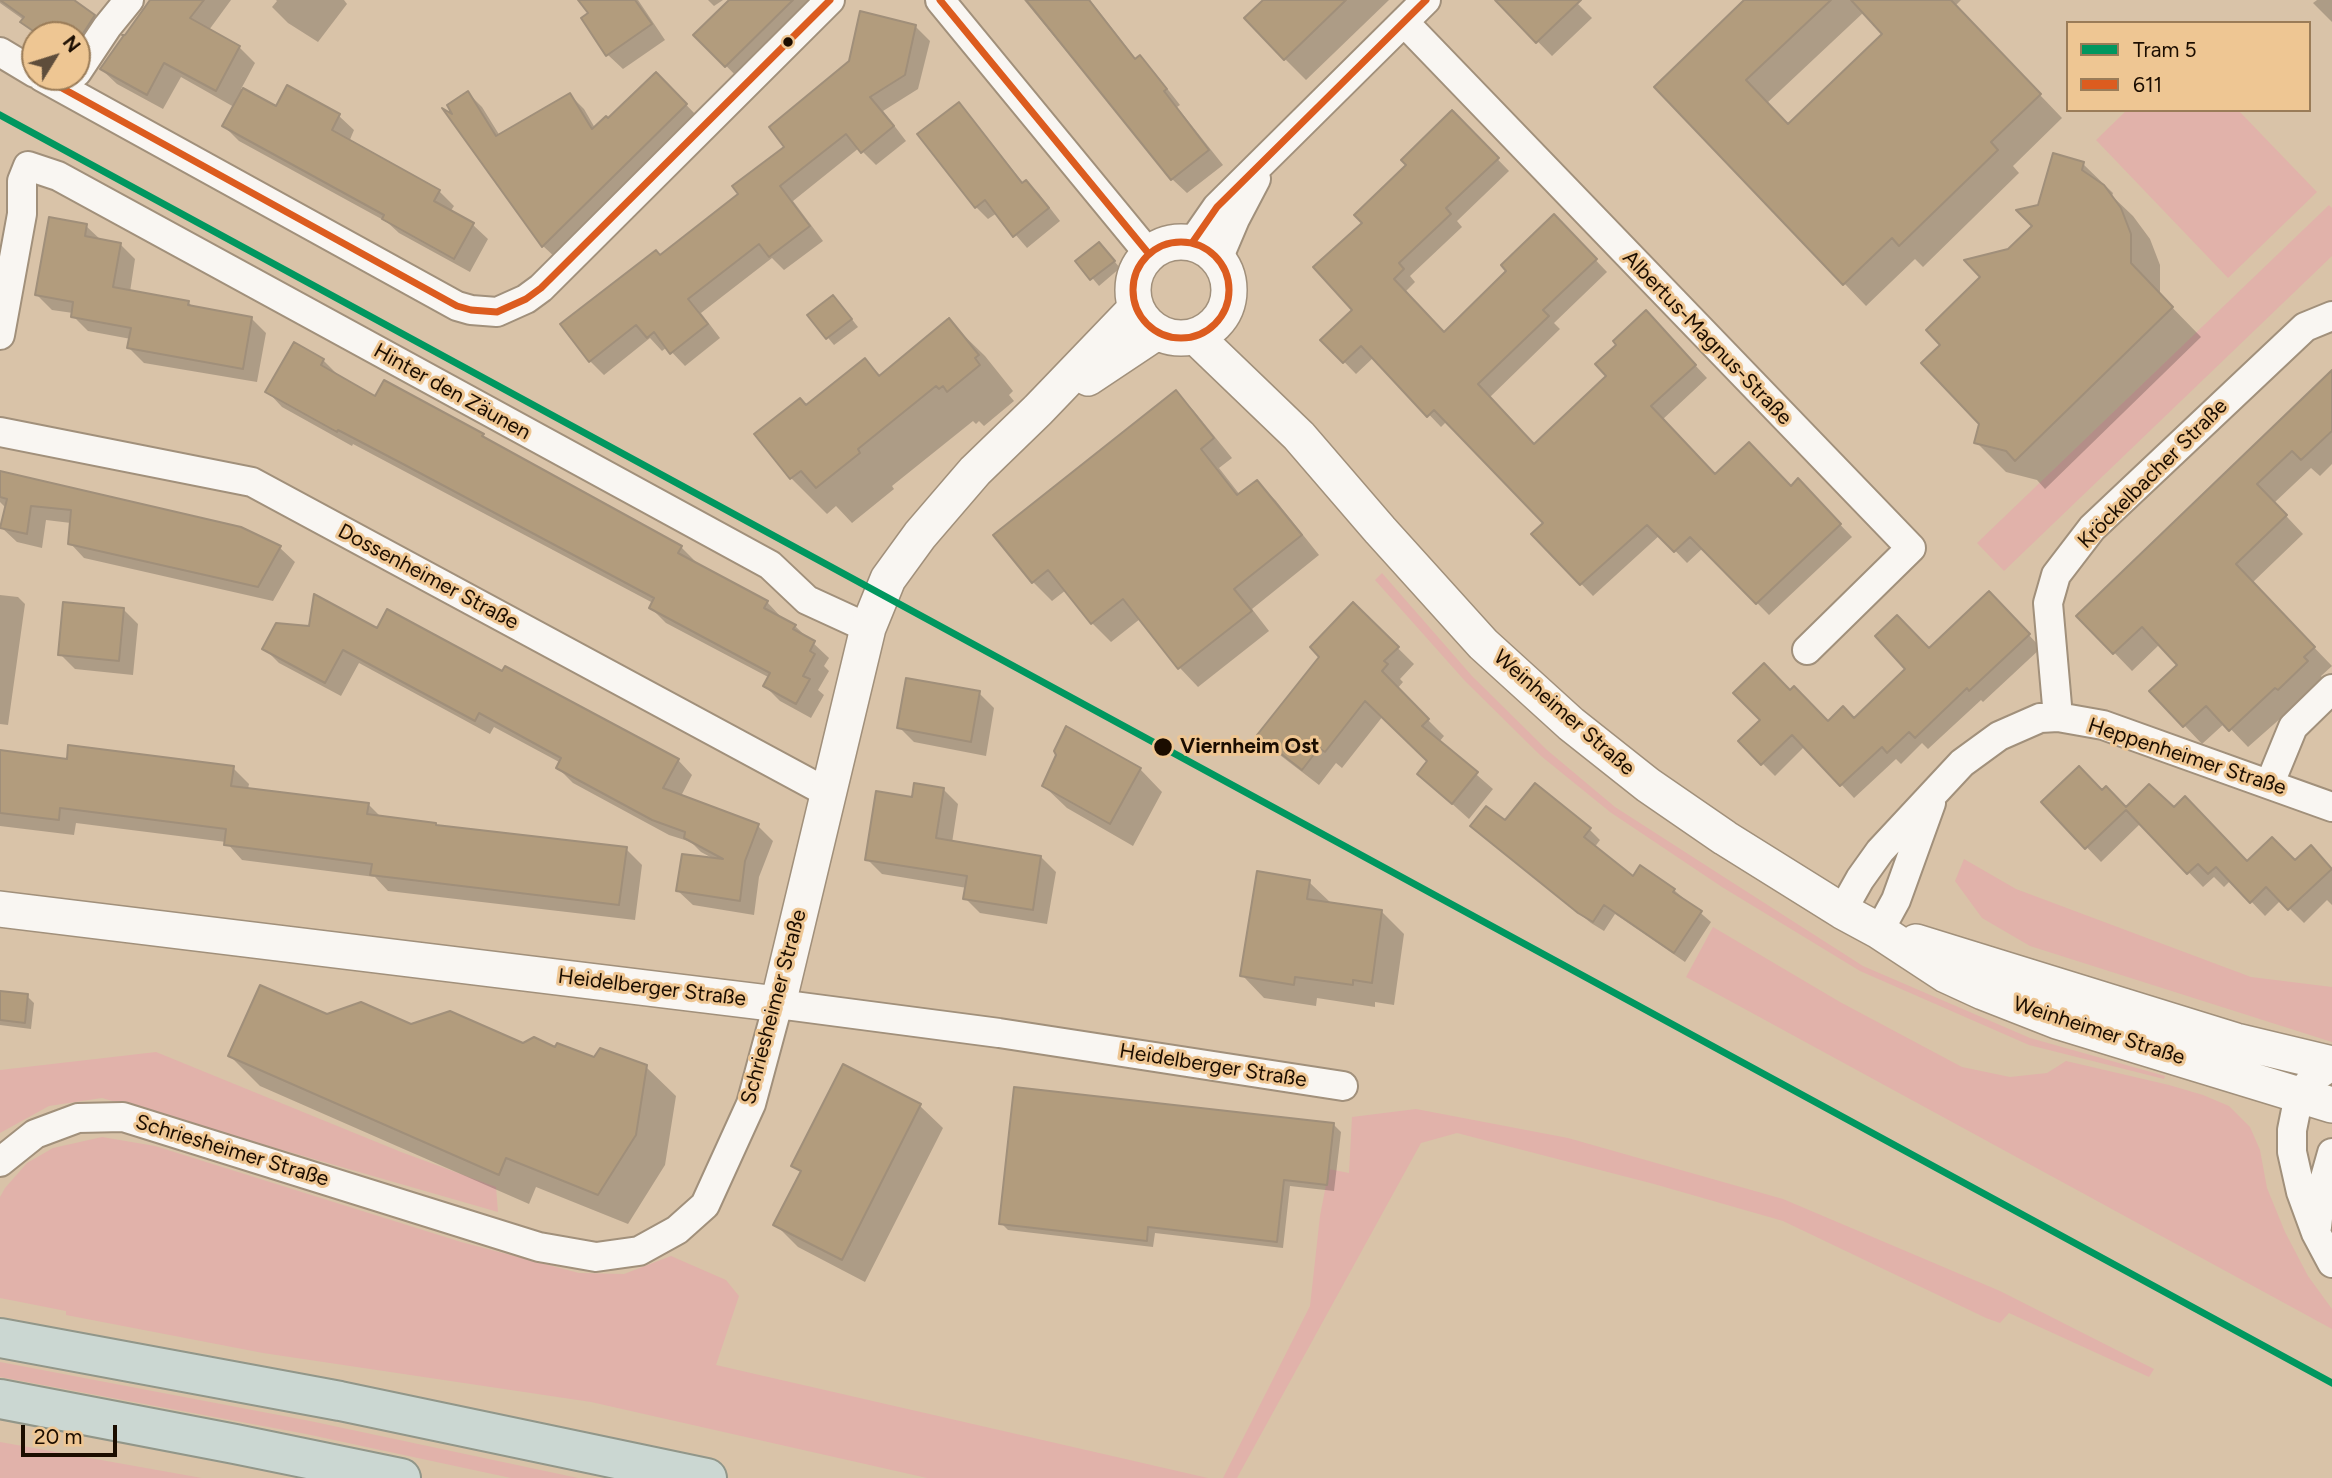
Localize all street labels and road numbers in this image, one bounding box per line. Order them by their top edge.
street label: Albertus-Magnus-Straße [1617,246,1797,430]
street label: Hinter den Zäunen [369,338,535,446]
street label: Kröckelbacher Straße [2073,394,2233,554]
street label: Dossenheimer Straße [333,519,523,635]
street label: Weinheimer Straße [1488,645,1640,781]
street label: Heppenheimer Straße [2085,713,2289,801]
street label: Schriesheimer Straße [736,907,812,1107]
street label: Heidelberger Straße [556,964,748,1012]
street label: Weinheimer Straße [2010,991,2188,1071]
street label: Heidelberger Straße [1117,1039,1309,1093]
street label: Schriesheimer Straße [132,1110,332,1192]

